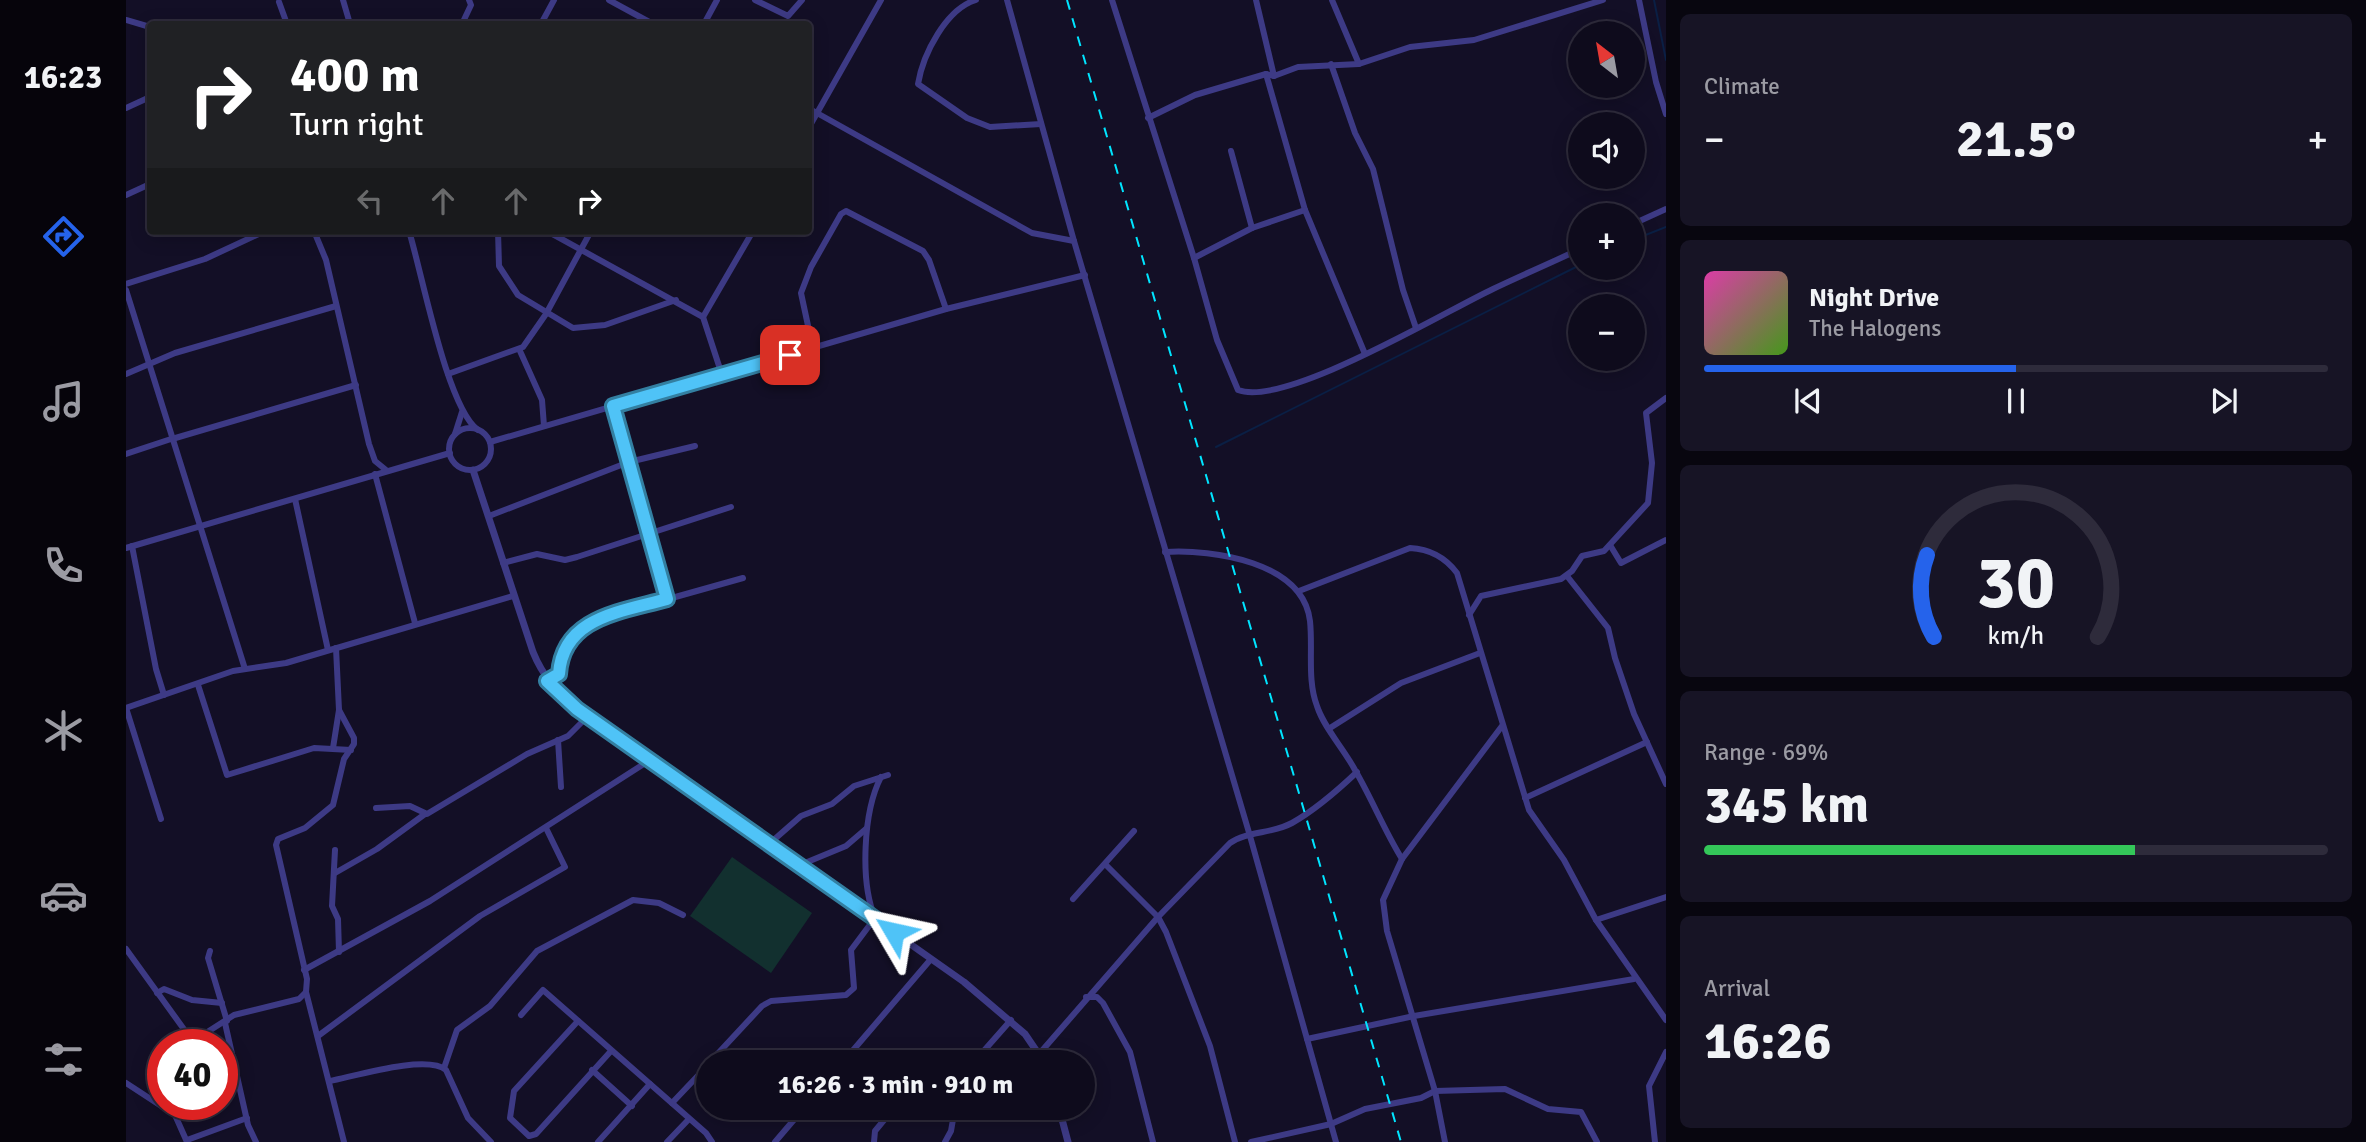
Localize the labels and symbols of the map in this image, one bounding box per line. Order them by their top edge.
north arrow [1568,21,1645,98]
pin [760,325,820,385]
position arrow [857,895,931,969]
speed limit sign: 40 [147,1029,238,1120]

